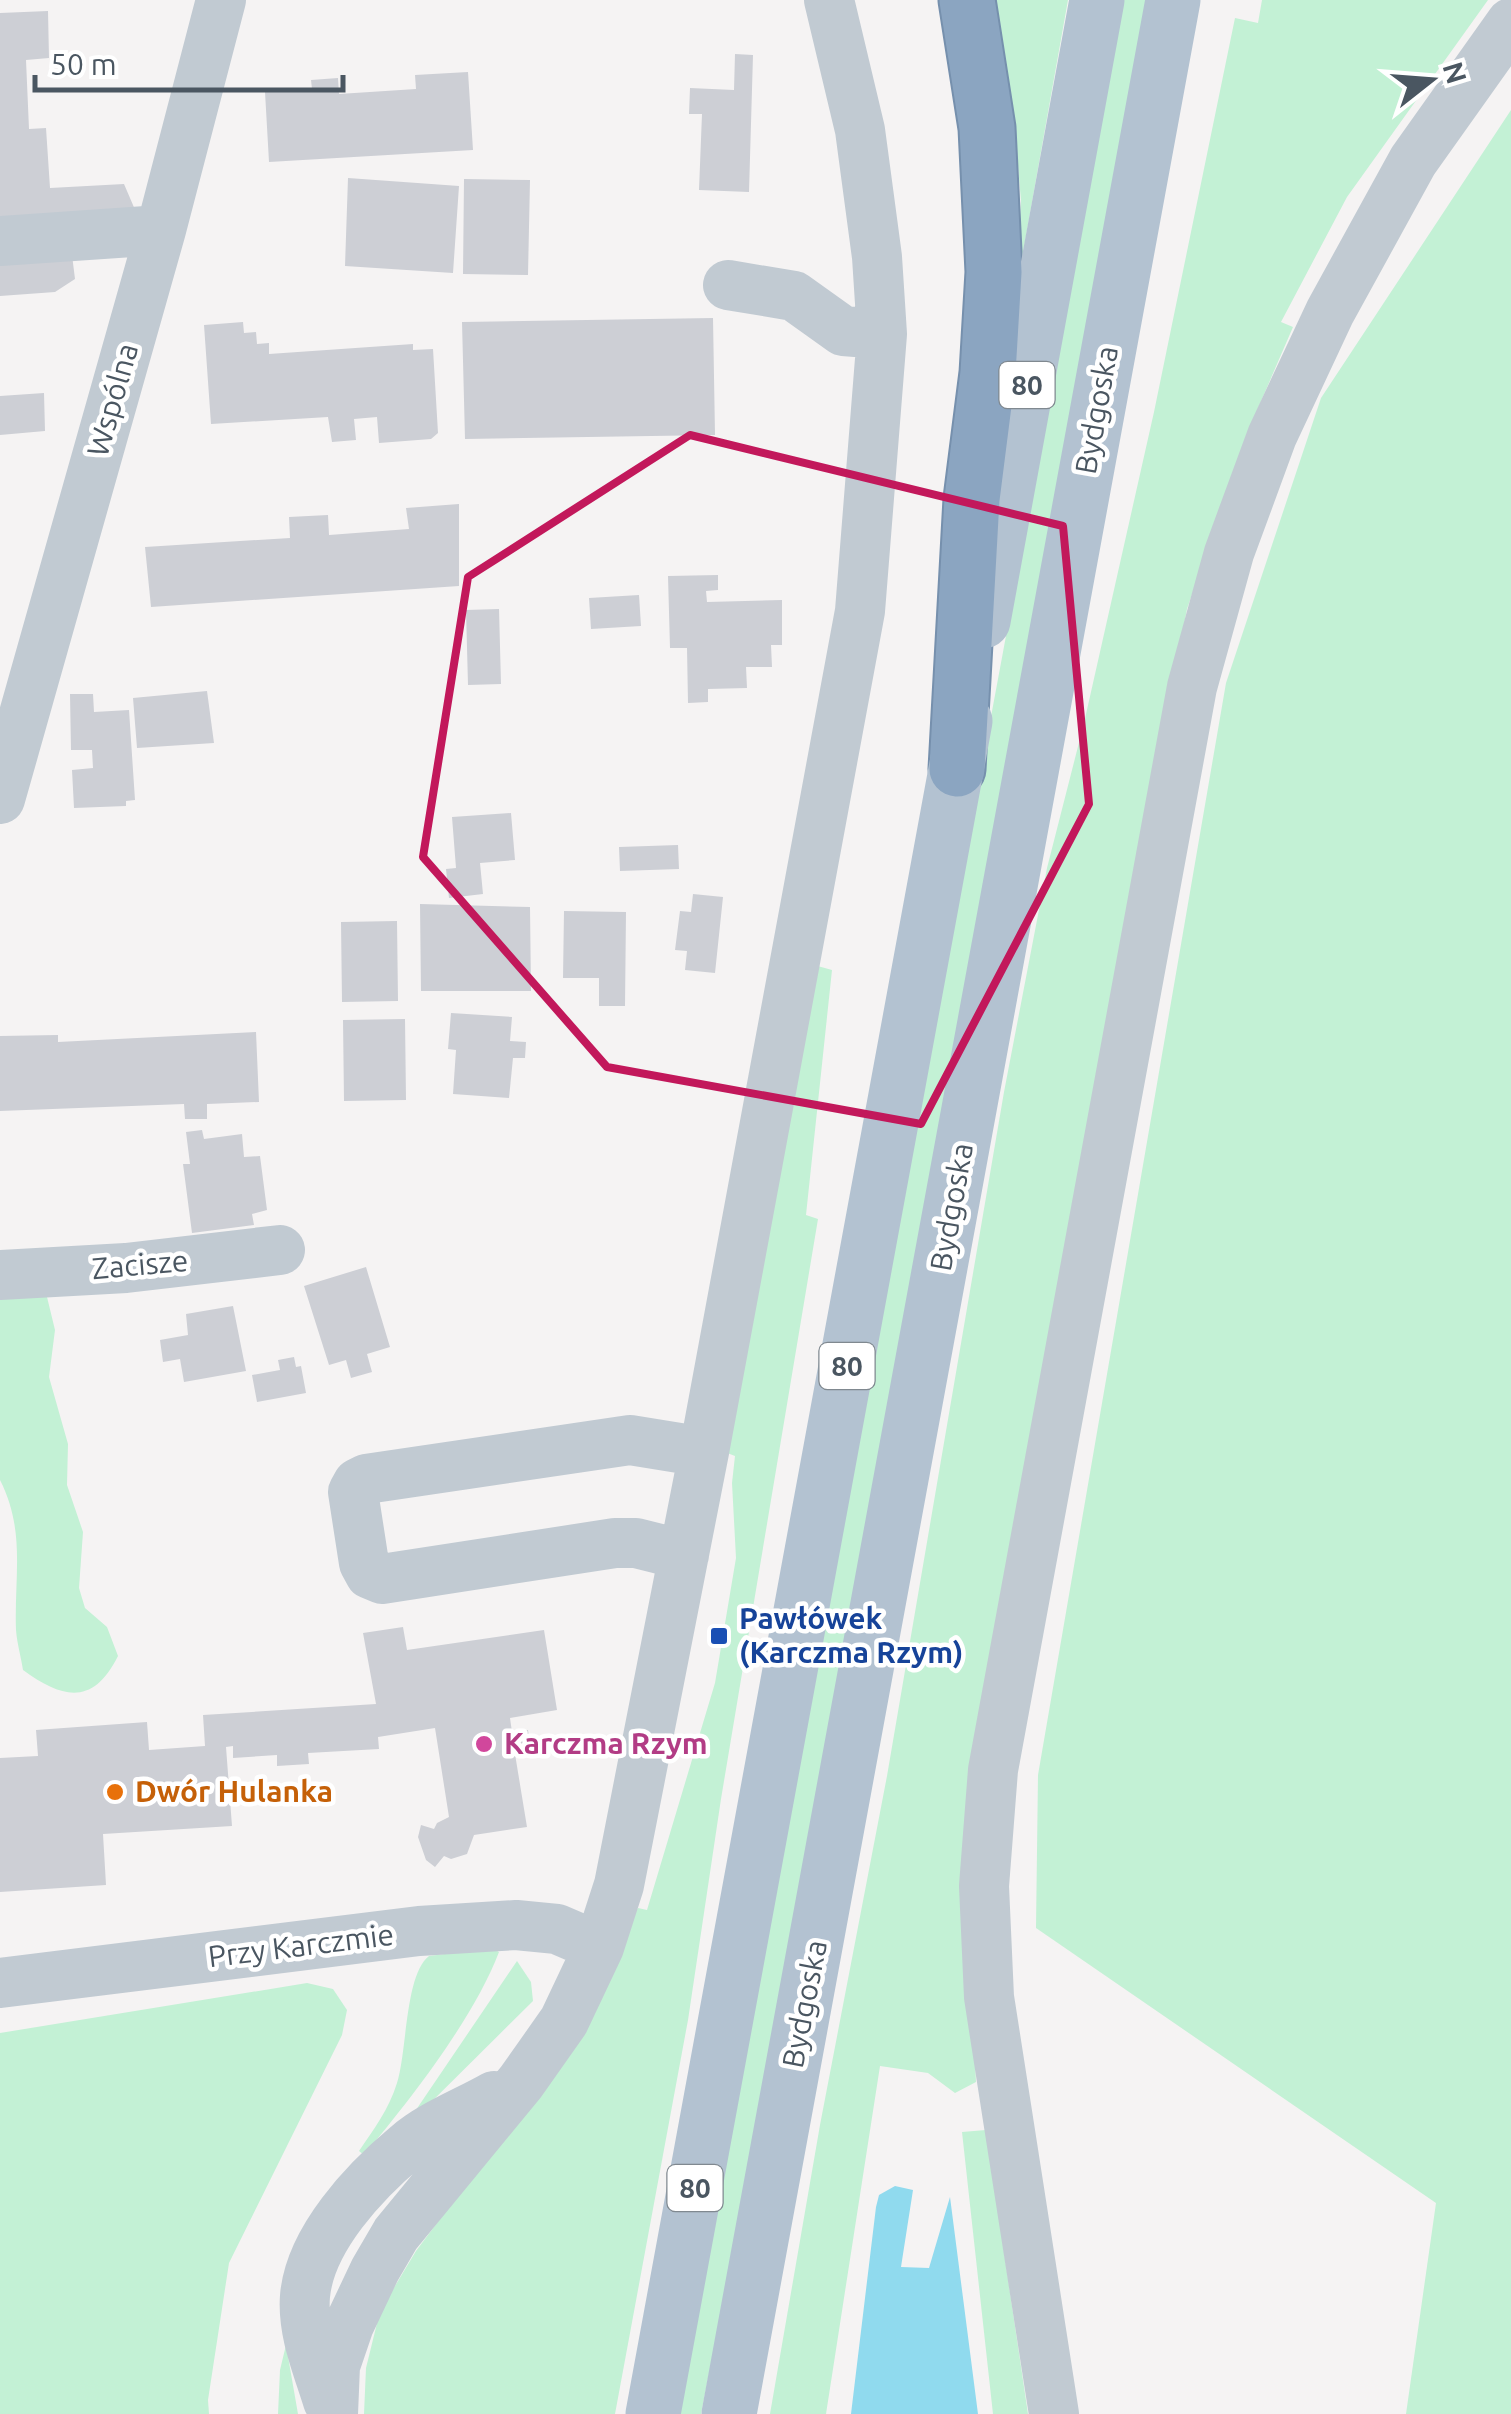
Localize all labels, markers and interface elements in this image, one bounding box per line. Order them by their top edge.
scale bar [35,30,342,92]
north arrow [1381,30,1481,130]
text: 50 m [50,47,117,81]
text: N [1438,58,1473,87]
street label: Wspólna [80,339,144,460]
street label: Bydgoska [1068,343,1124,476]
road number: 80 [1000,362,1054,408]
street label: Bydgoska [923,1140,979,1273]
street label: Zacisze [90,1243,190,1285]
road number: 80 [820,1343,874,1389]
place label: Pawłówek (Karczma Rzym) [739,1601,963,1669]
marker: Pawłówek (Karczma Rzym) [708,1625,730,1647]
place label: Karczma Rzym [504,1726,708,1760]
marker: Karczma Rzym [473,1733,495,1755]
place label: Dwór Hulanka [135,1774,333,1808]
marker: Dwór Hulanka [104,1781,126,1803]
street label: Przy Karczmie [206,1917,396,1973]
street label: Bydgoska [775,1937,833,2071]
road number: 80 [668,2165,722,2211]

